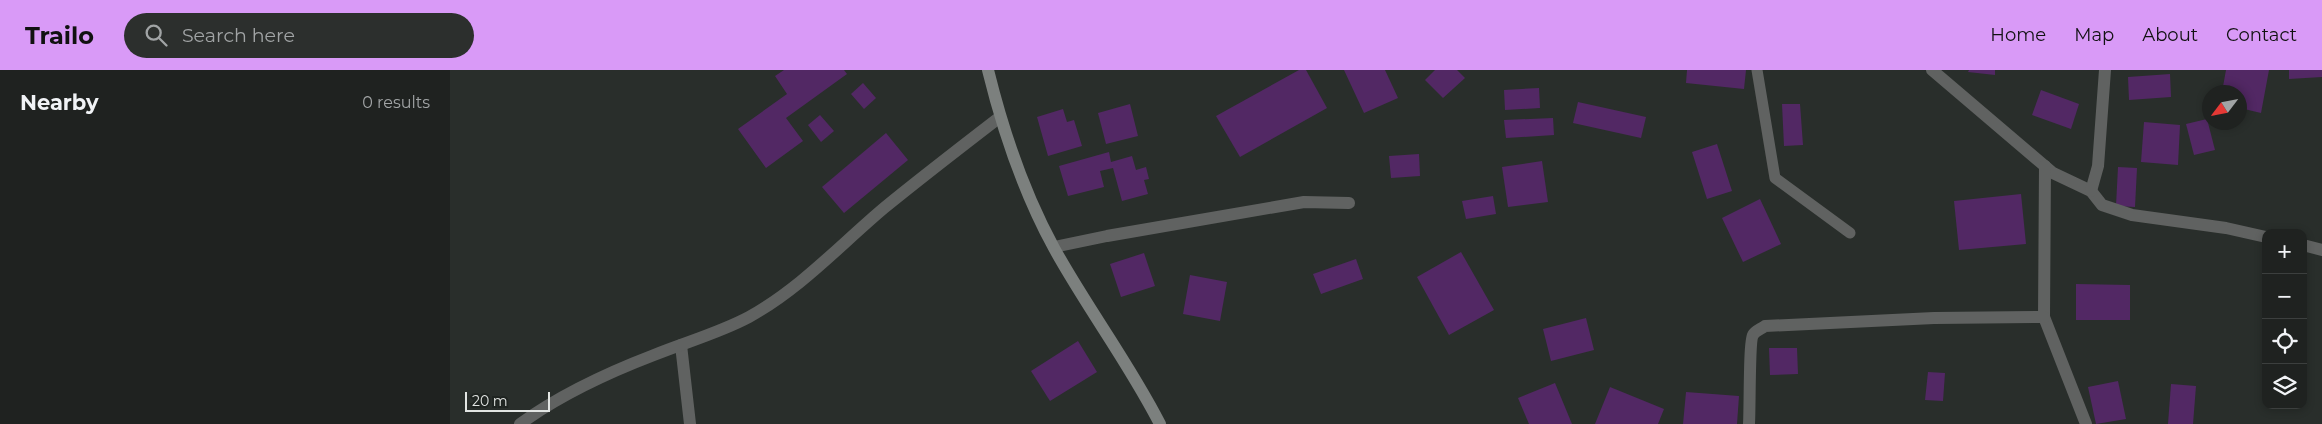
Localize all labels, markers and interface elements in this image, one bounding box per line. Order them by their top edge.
search box [124,13,474,58]
text: Trailo [25,21,94,50]
icon: search [142,21,170,49]
text: Search here [182,24,295,47]
text: Home [1990,24,2046,46]
text: Map [2074,24,2114,46]
text: About [2142,24,2198,46]
text: Contact [2226,24,2297,46]
north arrow [2202,85,2247,130]
text: Nearby [20,90,99,115]
text: 0 results [362,93,430,112]
map controls [2262,229,2307,409]
button: + [2262,229,2307,274]
button: − [2262,274,2307,319]
button: locate [2262,319,2307,364]
button: layers [2262,364,2307,409]
scale bar [465,389,550,412]
text: 20 m [472,392,508,410]

